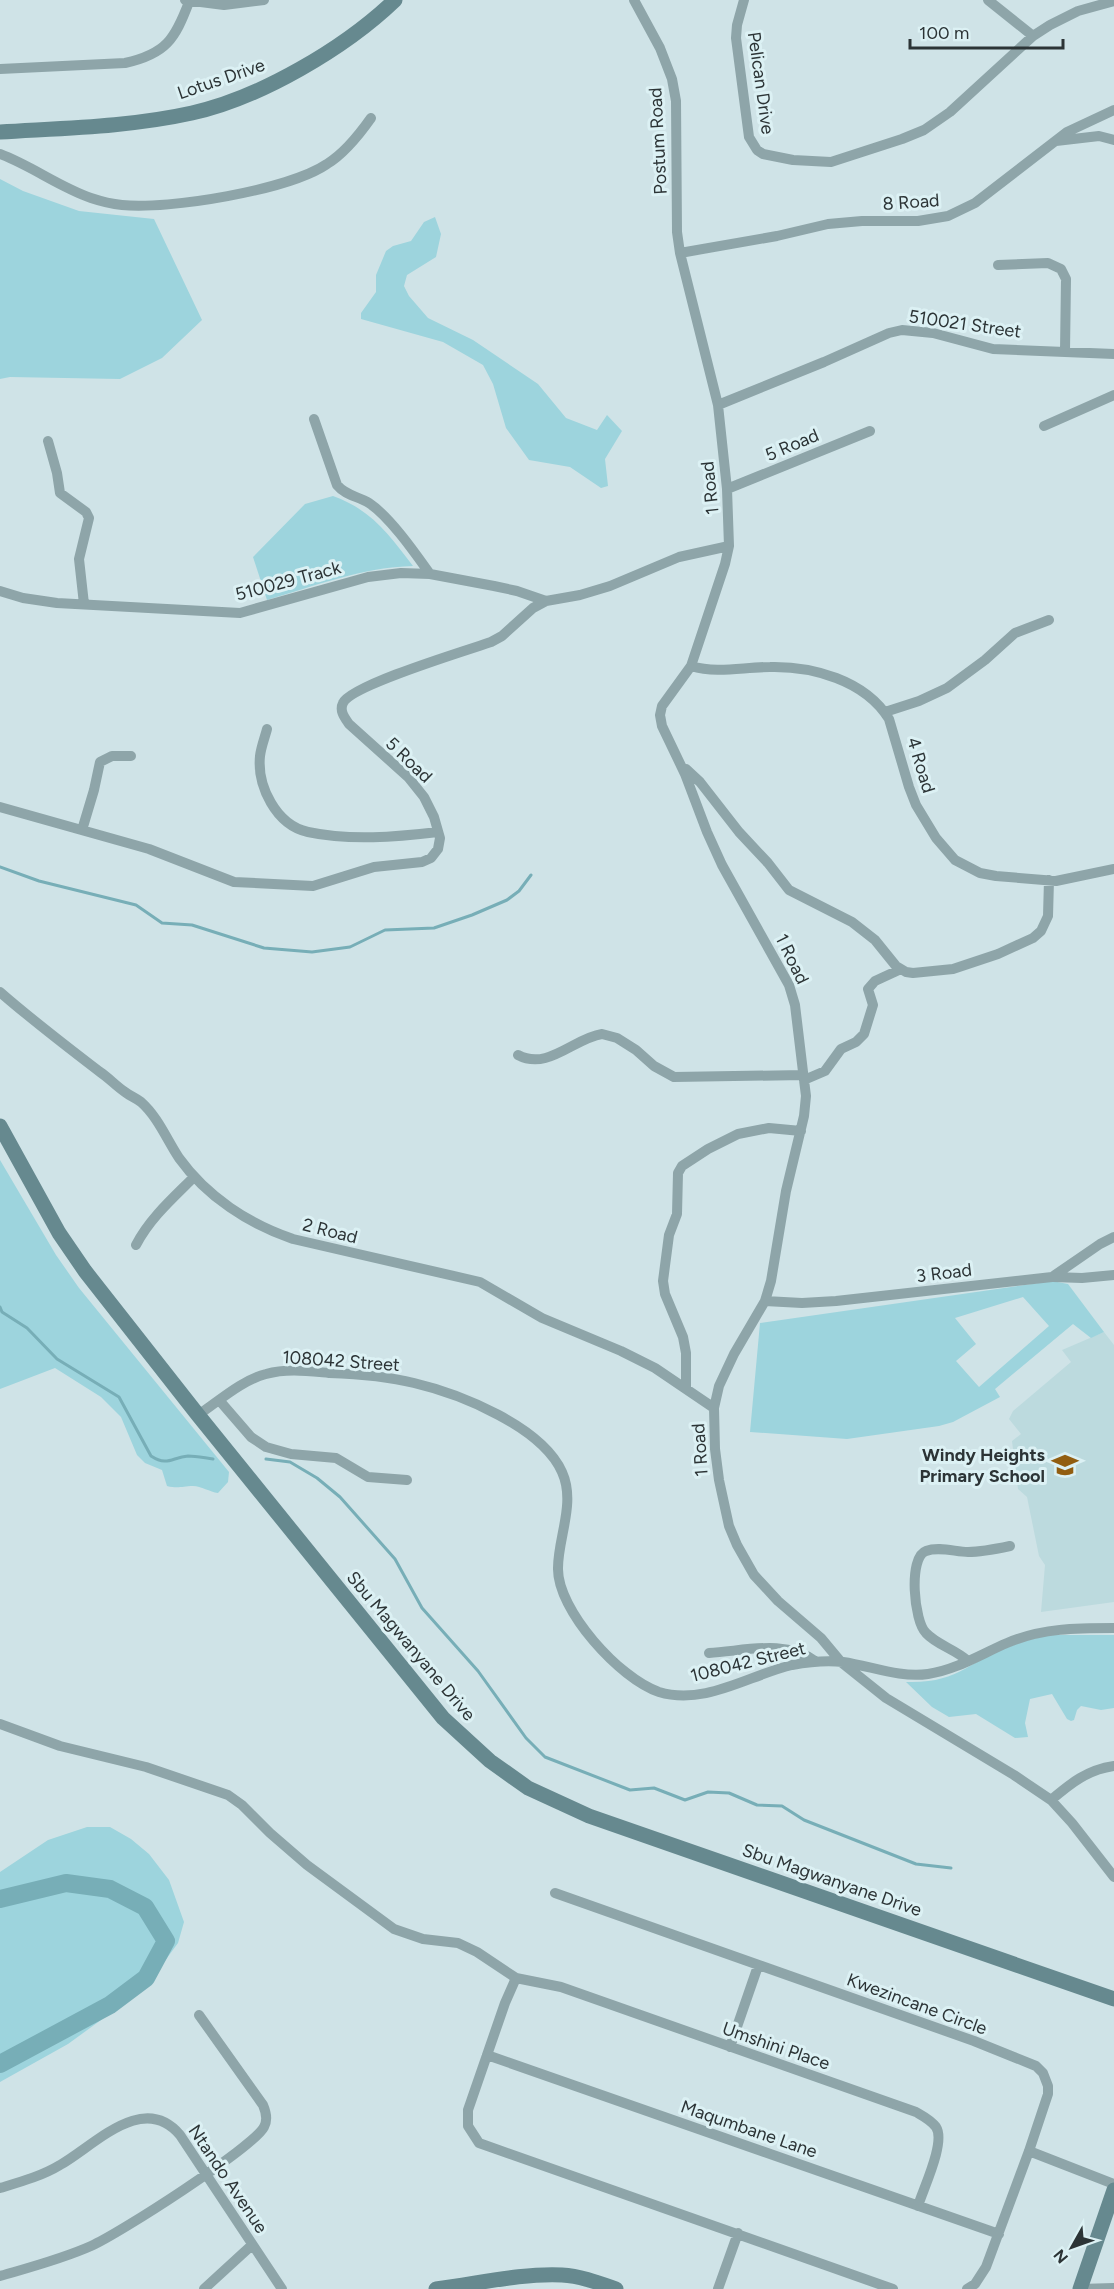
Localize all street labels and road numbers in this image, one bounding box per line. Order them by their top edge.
street label: Pelican Drive [743,30,779,136]
street label: Lotus Drive [174,54,268,104]
street label: Postum Road [644,87,672,195]
street label: 8 Road [882,189,940,215]
street label: 510021 Street [907,305,1023,343]
street label: 5 Road [762,424,822,466]
street label: 1 Road [696,460,724,516]
street label: 510029 Track [233,556,343,606]
street label: 5 Road [381,733,437,787]
street label: 4 Road [902,734,940,796]
street label: 1 Road [770,930,814,988]
street label: 2 Road [300,1214,360,1248]
street label: 3 Road [915,1259,973,1287]
street label: 108042 Street [282,1346,401,1376]
street label: 1 Road [687,1423,713,1477]
street label: Sbu Magwanyane Drive [342,1567,480,1725]
street label: 108042 Street [688,1637,808,1687]
street label: Sbu Magwanyane Drive [739,1839,925,1921]
street label: Kwezincane Circle [844,1968,990,2040]
street label: Umshini Place [719,2017,833,2075]
street label: Maqumbane Lane [678,2095,820,2163]
street label: Ntando Avenue [184,2121,273,2238]

